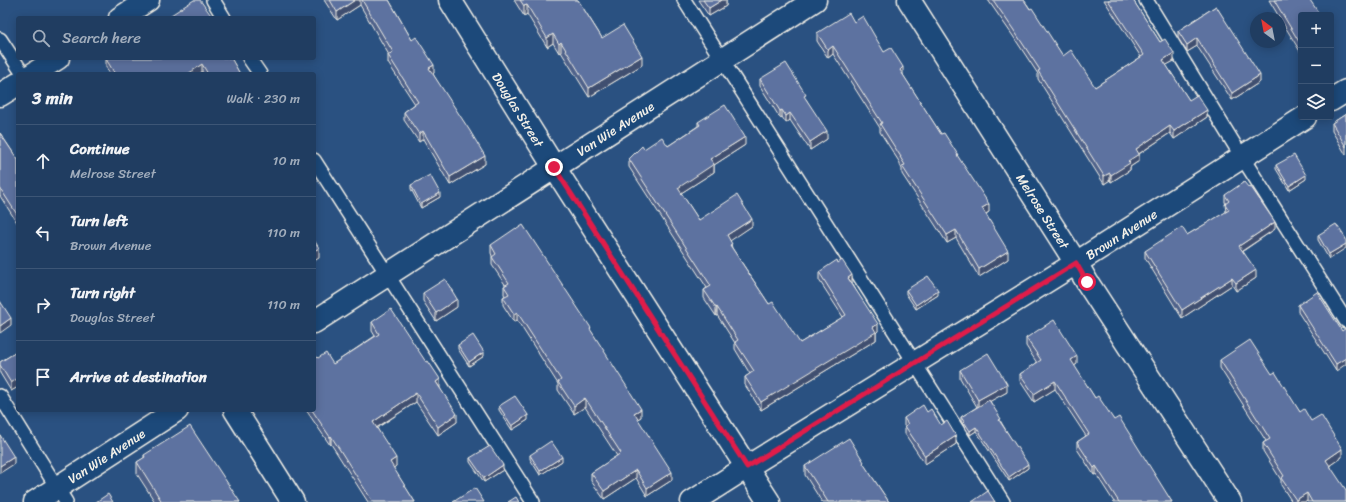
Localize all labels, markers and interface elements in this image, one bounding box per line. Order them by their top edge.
north arrow [1250,12,1286,48]
map controls [1298,12,1334,120]
button: + [1298,12,1334,48]
search box [16,16,316,60]
text: Search here [62,25,141,51]
icon: search [30,27,52,49]
button: − [1298,48,1334,84]
street label: Douglas Street [486,68,550,152]
text: 3 min [32,83,73,113]
button: layers [1298,84,1334,120]
text: Walk · 230 m [226,87,300,110]
street label: Van Wie Avenue [572,95,659,163]
text: Continue [70,136,130,162]
text: 10 m [273,149,300,172]
icon: ahead [32,150,54,172]
route end [545,158,563,176]
text: Melrose Street [70,162,156,185]
street label: Melrose Street [1010,169,1076,254]
street label: Brown Avenue [1081,203,1162,266]
text: Turn left [70,208,128,234]
text: 110 m [267,221,300,244]
icon: left [32,222,54,244]
text: Brown Avenue [70,234,151,257]
route start [1078,273,1096,291]
text: Turn right [70,280,135,306]
text: 110 m [267,293,300,316]
icon: right [32,294,54,316]
text: Douglas Street [70,306,155,329]
text: Arrive at destination [70,364,207,390]
icon: arrive [32,366,54,388]
street label: Van Wie Avenue [63,422,150,490]

